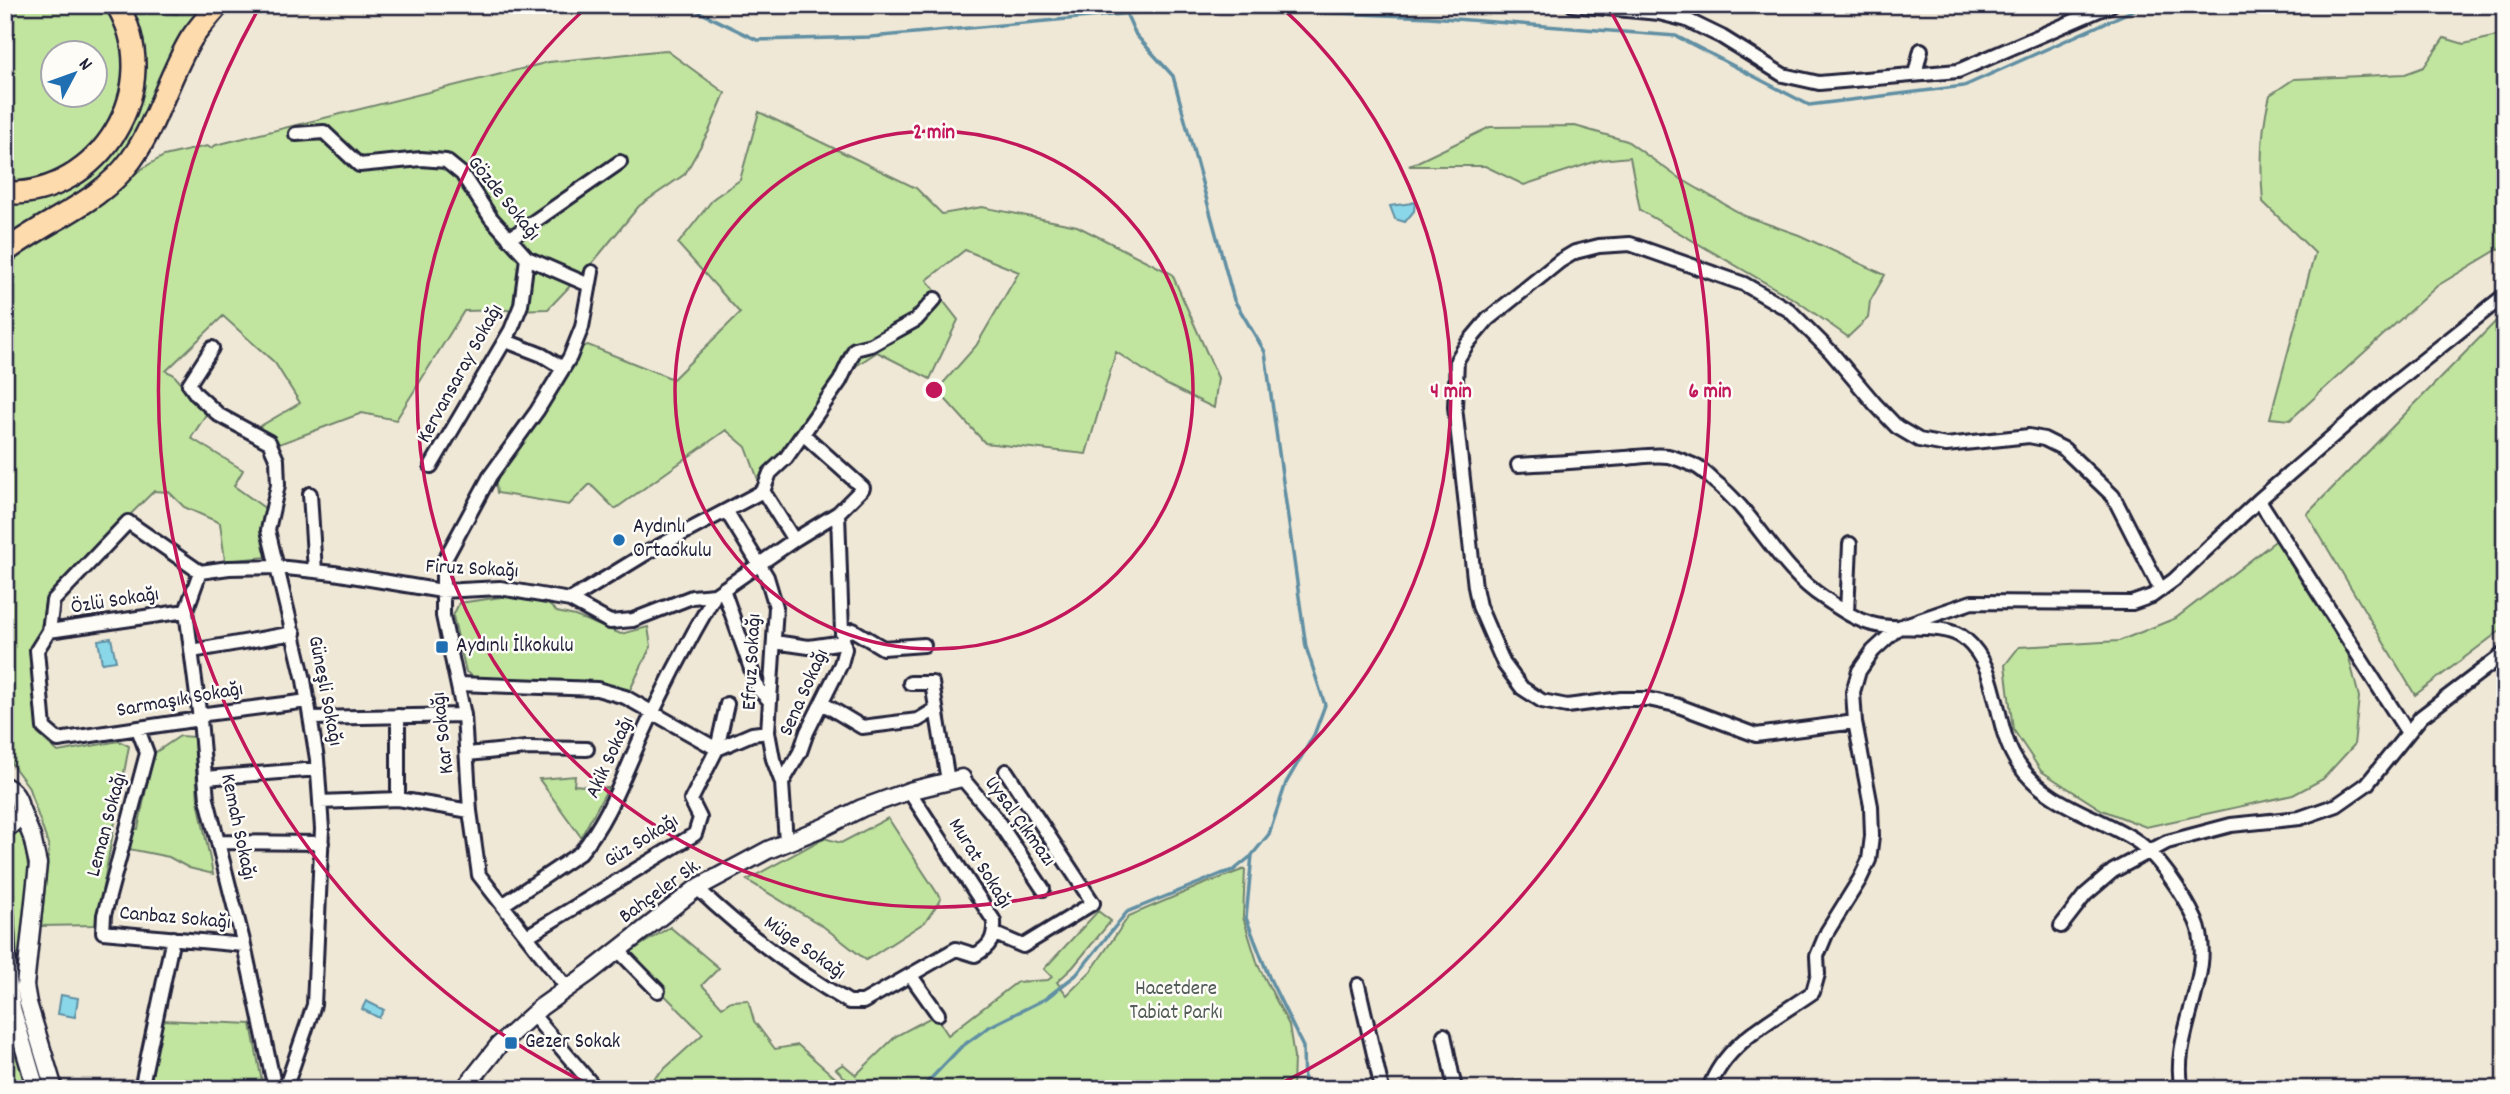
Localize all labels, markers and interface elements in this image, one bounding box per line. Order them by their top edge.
north arrow [38,38,108,108]
text: N [71,53,97,78]
text: 2 min [913,119,955,149]
street label: Gözde Sokağı [459,150,547,248]
street label: Kervansaray Sokağı [410,299,512,449]
centre of rings [922,378,946,402]
text: 4 min [1430,378,1472,408]
text: 6 min [1688,378,1732,408]
place label: Aydınlı Ortaokulu [633,513,712,567]
marker: Aydınlı Ortaokulu [611,532,627,548]
street label: Firuz Sokağı [425,553,519,587]
street label: Özlü Sokağı [69,580,161,624]
street label: Efruz Sokağı [735,613,771,711]
place label: Aydınlı İlkokulu [456,632,574,662]
street label: Güneşli Sokağı [299,633,349,749]
marker: Aydınlı İlkokulu [434,639,450,655]
street label: Sena Sokağı [772,644,838,742]
street label: Sarmaşık Sokağı [115,675,245,727]
street label: Kar Sokağı [425,691,463,775]
street label: Akik Sokağı [579,712,643,804]
street label: Leman Sokağı [80,770,136,880]
street label: Kemah Sokağı [211,771,263,883]
street label: Uysal Çıkmazı [976,771,1062,873]
street label: Güz Sokağı [599,807,685,877]
street label: Murat Sokağı [939,813,1019,915]
street label: Bahçeler Sk. [614,852,708,932]
street label: Canbaz Sokağı [118,899,232,939]
street label: Müge Sokağı [757,910,851,988]
park label: Hacetdere Tabiat Parkı [1129,975,1223,1029]
place label: Gezer Sokak [525,1028,620,1058]
marker: Gezer Sokak [503,1035,519,1051]

